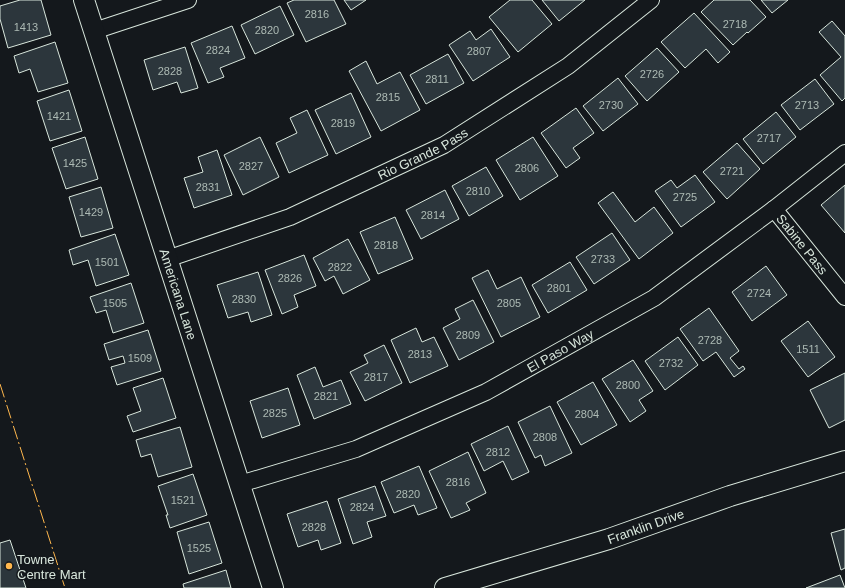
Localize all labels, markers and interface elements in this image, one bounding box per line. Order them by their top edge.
house number: 2816 [305,8,329,20]
house number: 2718 [723,18,747,30]
house number: 1413 [14,21,38,33]
house number: 2820 [255,24,279,36]
house number: 2824 [206,44,230,56]
house number: 2807 [467,45,491,57]
house number: 2828 [158,65,182,77]
house number: 2726 [640,68,664,80]
house number: 2811 [425,73,449,85]
house number: 2815 [376,91,400,103]
house number: 2730 [599,99,623,111]
house number: 2713 [795,99,819,111]
house number: 1421 [47,110,71,122]
house number: 2819 [331,117,355,129]
street label: Rio Grande Pass [375,125,471,183]
house number: 2717 [757,132,781,144]
house number: 1425 [63,157,87,169]
house number: 2827 [239,160,263,172]
house number: 2806 [515,162,539,174]
house number: 2721 [720,165,744,177]
house number: 2831 [196,181,220,193]
house number: 2810 [466,185,490,197]
house number: 2725 [673,191,697,203]
house number: 1429 [79,206,103,218]
house number: 2814 [421,209,445,221]
street label: Sabine Pass [773,211,831,278]
house number: 2818 [374,239,398,251]
street label: Americana Lane [156,247,200,342]
house number: 2733 [591,253,615,265]
house number: 1501 [95,256,119,268]
house number: 2822 [328,261,352,273]
house number: 2826 [278,272,302,284]
house number: 2801 [547,282,571,294]
house number: 2724 [747,287,771,299]
house number: 2830 [232,293,256,305]
house number: 1505 [103,297,127,309]
house number: 2805 [497,297,521,309]
street label: El Paso Way [524,326,597,376]
house number: 2809 [456,329,480,341]
house number: 2728 [698,334,722,346]
house number: 1511 [796,343,820,355]
house number: 2813 [408,348,432,360]
house number: 1509 [128,352,152,364]
house number: 2732 [659,357,683,369]
house number: 2817 [364,371,388,383]
house number: 2800 [616,379,640,391]
house number: 2821 [314,390,338,402]
house number: 2825 [263,407,287,419]
house number: 2804 [575,408,599,420]
house number: 2808 [533,431,557,443]
house number: 2812 [486,446,510,458]
house number: 2816 [446,476,470,488]
house number: 2820 [396,488,420,500]
house number: 1521 [171,494,195,506]
house number: 2824 [350,501,374,513]
street label: Franklin Drive [605,506,686,547]
house number: 2828 [302,521,326,533]
house number: 1525 [187,542,211,554]
place label: Towne Centre Mart [17,552,86,582]
marker: Towne Centre Mart [4,561,14,571]

